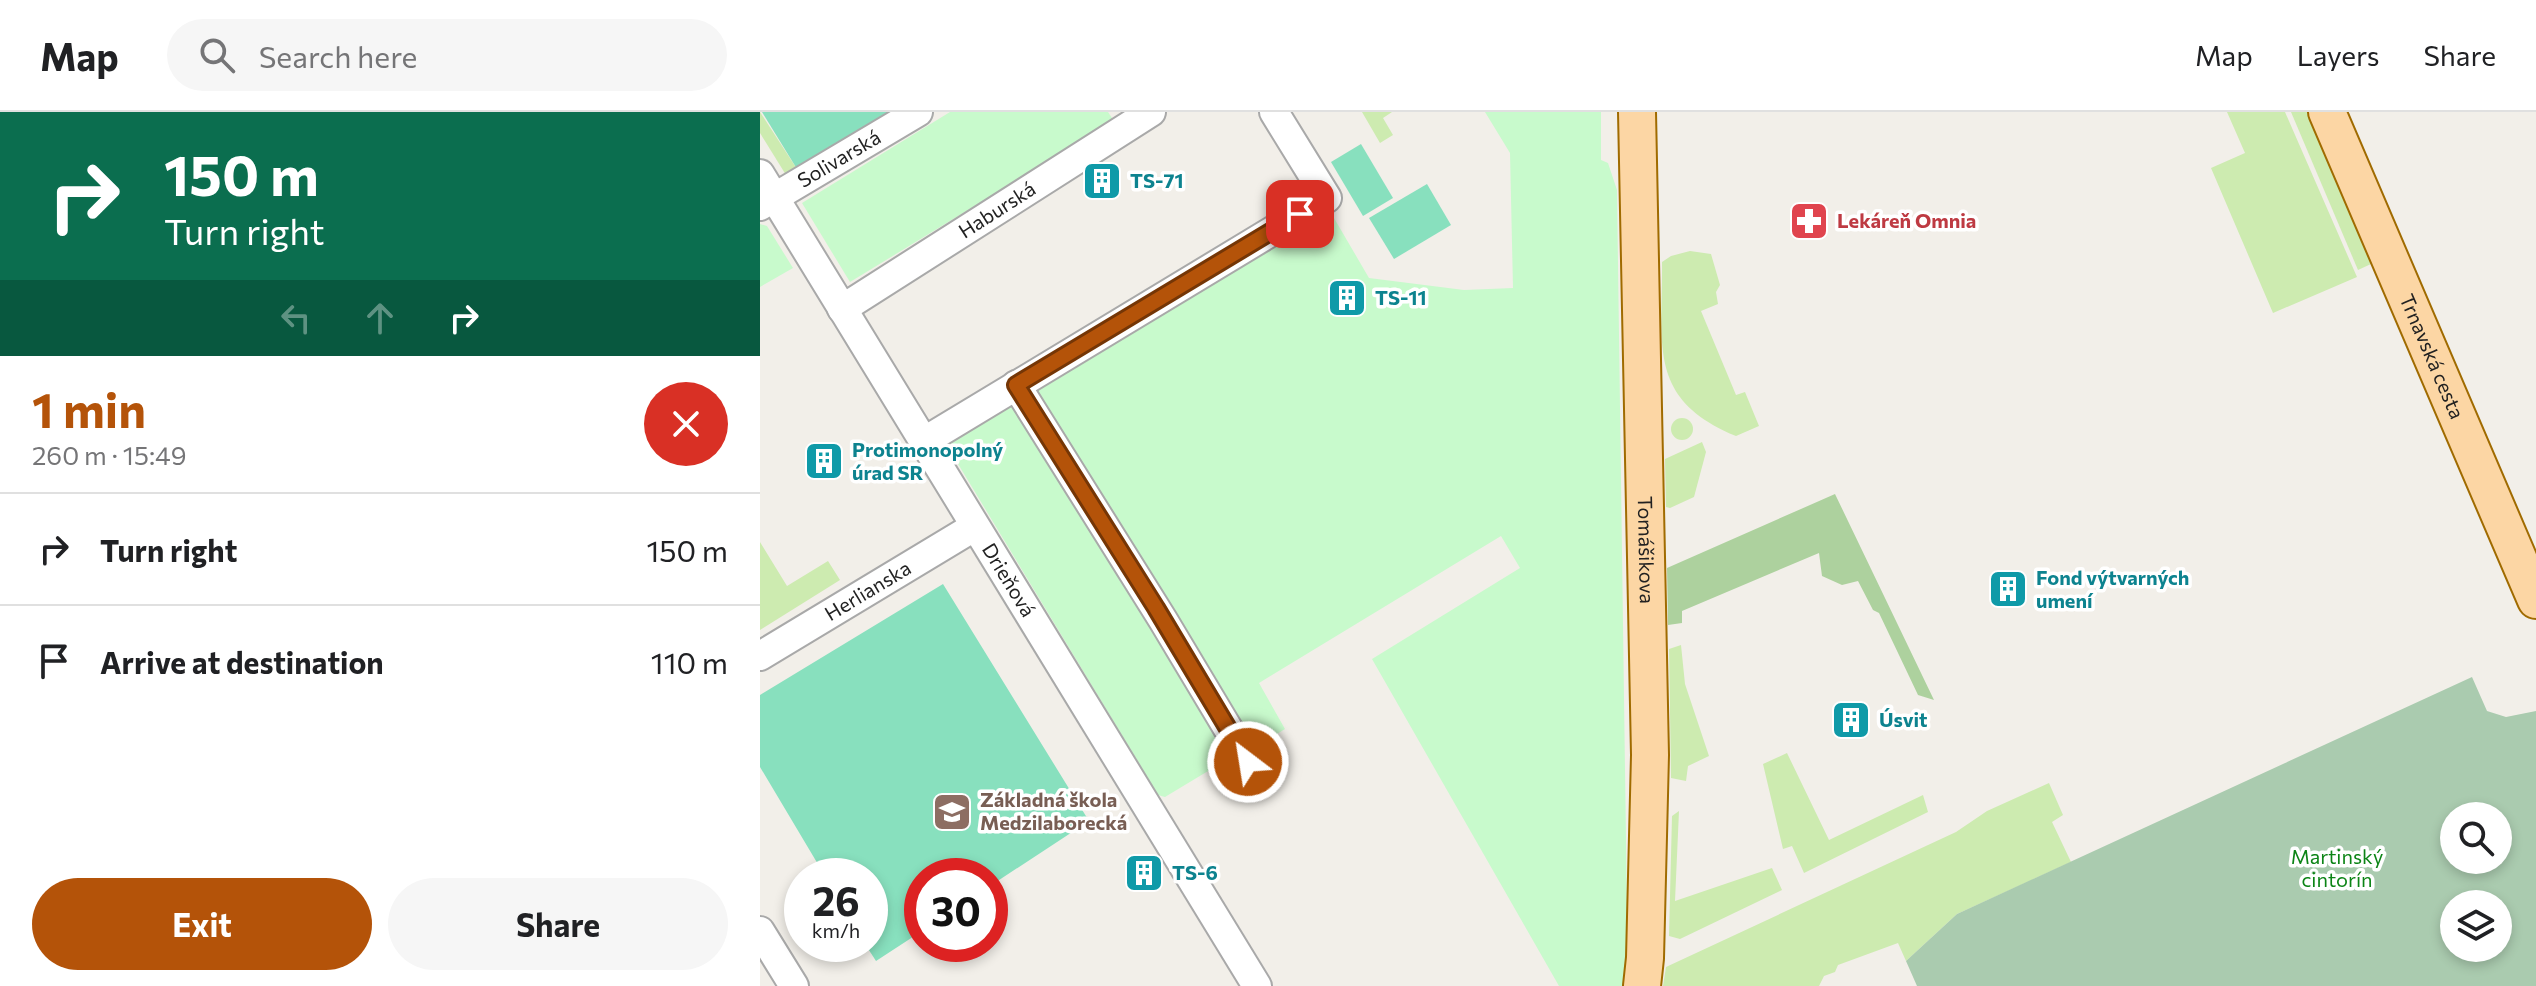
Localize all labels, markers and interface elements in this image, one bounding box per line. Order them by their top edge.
search box [167,19,727,91]
text: Map [40,32,119,79]
icon: search [195,33,239,77]
text: Search here [259,37,417,74]
text: Map [2195,38,2253,72]
text: Layers [2297,38,2379,72]
text: Share [2423,38,2496,72]
street label: Solivarská [793,124,884,192]
text: 150 m [164,139,319,208]
icon: right [32,144,136,248]
building icon: TS-71 [1081,160,1123,202]
place label: TS-71 [1130,168,1183,192]
street label: Haburská [954,176,1040,243]
pin [1266,180,1334,248]
icon: arrive [1278,192,1322,236]
pharmacy icon: Lekáreň Omnia [1788,200,1830,242]
text: Turn right [164,208,325,252]
place label: Lekáreň Omnia [1837,208,1976,232]
building icon: TS-11 [1326,277,1368,319]
place label: TS-11 [1375,285,1427,309]
street label: Trnavská cesta [2395,290,2470,422]
icon: left [274,296,318,340]
icon: ahead [358,296,402,340]
icon: right [442,296,486,340]
text: 1 min [32,379,146,438]
button: close [644,382,728,466]
place label: Protimonopolný úrad SR [852,437,1003,484]
text: 260 m · 15:49 [32,439,186,470]
building icon: Protimonopolný úrad SR [803,440,845,482]
street label: Tomášikova [1634,496,1660,604]
icon: right [32,527,76,571]
text: Turn right [100,531,237,568]
text: 150 m [646,531,728,568]
street label: Drieňová [978,538,1041,621]
street label: Herlianska [820,555,915,625]
place label: Fond výtvarných umení [2036,565,2189,612]
building icon: Fond výtvarných umení [1987,568,2029,610]
icon: arrive [32,639,76,683]
text: Arrive at destination [100,643,384,680]
text: 110 m [651,643,728,680]
building icon: Úsvit [1830,699,1872,741]
place label: Úsvit [1879,707,1928,731]
position arrow [1206,720,1290,804]
place label: Základná škola Medzilaborecká [980,787,1127,834]
school or university icon: Základná škola Medzilaborecká [931,791,973,833]
map controls [2440,802,2512,962]
button: search [2440,802,2512,874]
park label: Martinský cintorín [2291,844,2383,891]
building icon: TS-6 [1123,852,1165,894]
speed limit sign: 30 [904,858,1008,962]
place label: TS-6 [1172,860,1218,884]
text: 26 [812,875,860,924]
button: Exit [32,878,372,970]
button: Share [388,878,728,970]
button: layers [2440,890,2512,962]
text: km/h [812,918,860,942]

